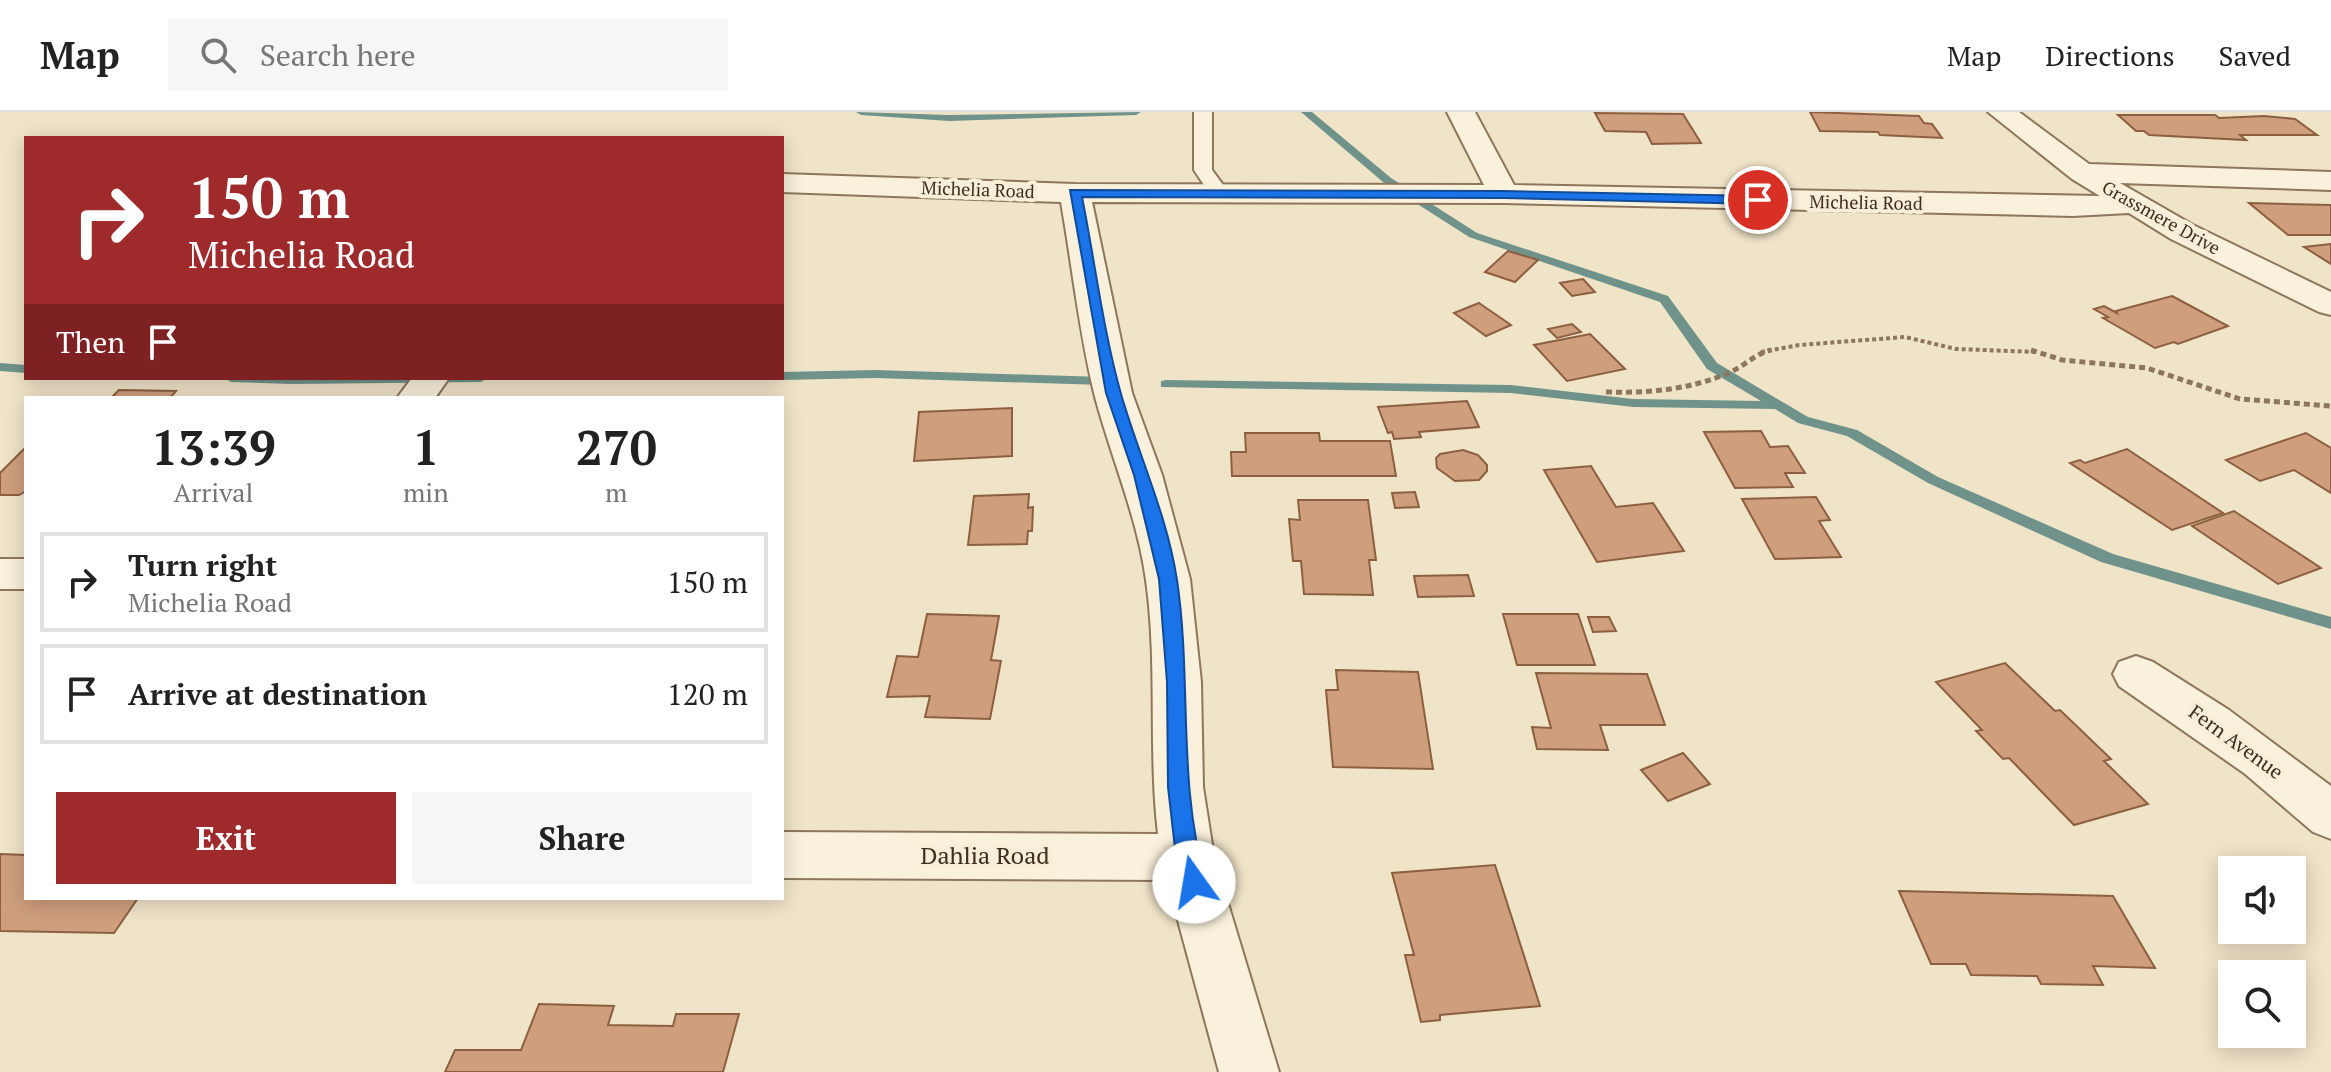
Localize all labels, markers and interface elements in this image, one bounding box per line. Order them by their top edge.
search box [168,19,728,91]
text: Map [40,30,120,80]
icon: search [196,33,240,77]
text: Search here [260,35,416,75]
text: Map [1947,37,2001,74]
text: Directions [2045,37,2175,74]
text: Saved [2219,37,2291,74]
text: 150 m [188,160,350,234]
pin [1724,166,1792,234]
icon: right [56,168,160,272]
street label: Michelia Road [921,175,1035,203]
street label: Grassmere Drive [2098,175,2225,260]
icon: arrive [1736,178,1780,222]
street label: Michelia Road [1809,189,1923,215]
text: Michelia Road [188,231,415,278]
icon: arrive [141,320,185,364]
text: Then [56,322,125,362]
text: 13:39 [151,415,276,479]
text: 1 [412,415,439,479]
text: 270 [576,415,657,479]
text: Arrival [174,475,253,509]
text: min [403,475,449,509]
text: m [605,475,628,509]
text: Turn right [128,545,277,585]
icon: right [60,560,104,604]
text: 150 m [667,562,748,602]
text: Michelia Road [128,585,292,619]
icon: arrive [60,672,104,716]
text: Arrive at destination [128,674,427,714]
text: 120 m [667,674,748,714]
street label: Fern Avenue [2184,698,2289,785]
button: Exit [56,792,396,884]
button: Share [412,792,752,884]
street label: Dahlia Road [920,839,1050,871]
position arrow [1152,840,1236,924]
map controls [2218,856,2306,1048]
button: sound [2218,856,2306,944]
button: search [2218,960,2306,1048]

